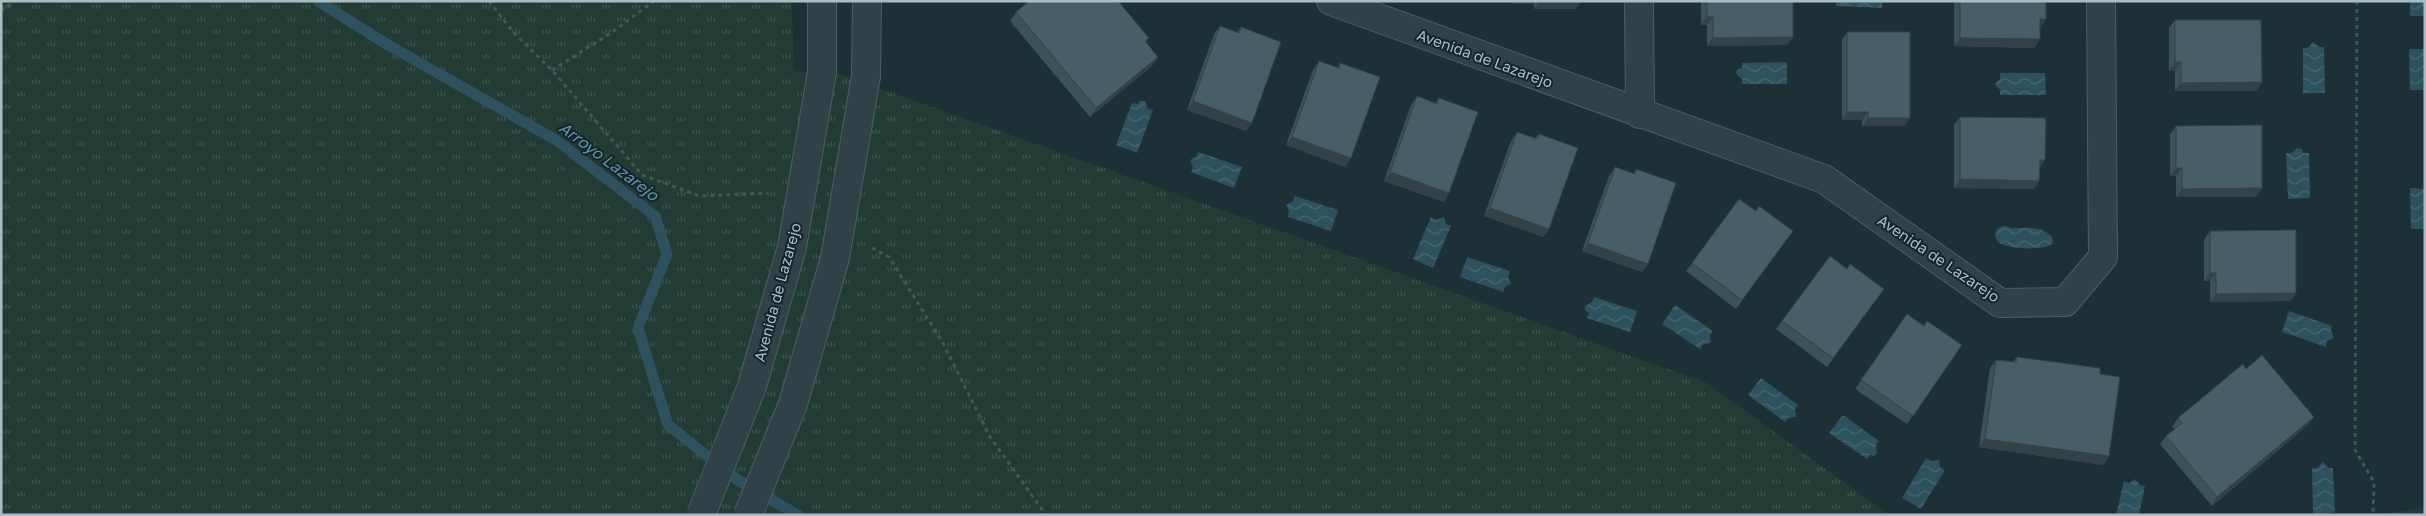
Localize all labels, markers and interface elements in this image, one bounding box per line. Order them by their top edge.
street label: Avenida de Lazarejo [1415,25,1555,91]
water label: Arroyo Lazarejo [555,117,664,206]
street label: Avenida de Lazarejo [1875,211,2003,305]
street label: Avenida de Lazarejo [750,221,804,363]

